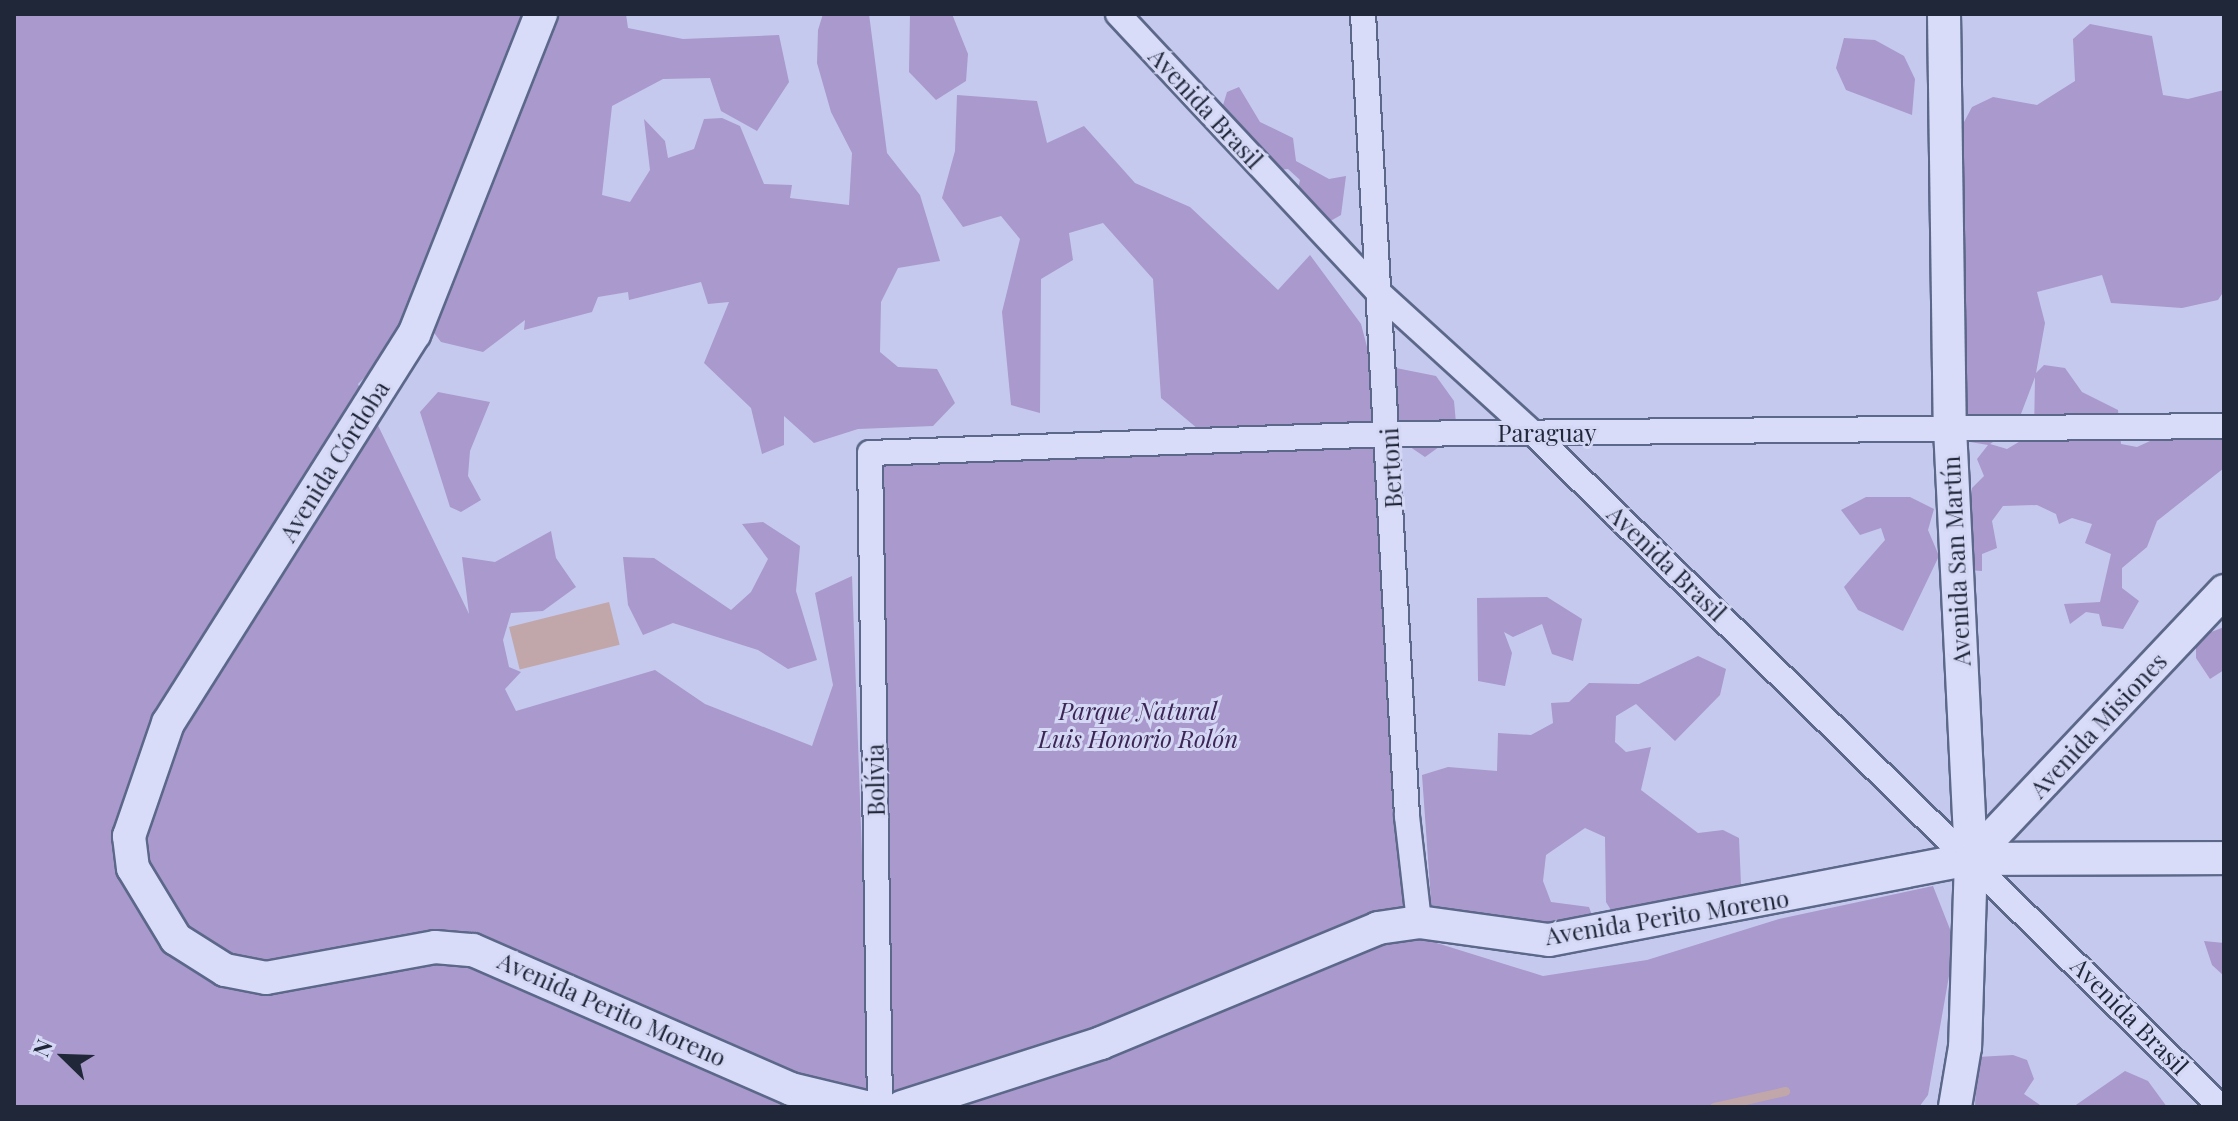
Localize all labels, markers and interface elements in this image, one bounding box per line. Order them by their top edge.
street label: Avenida Brasil [1143,42,1269,174]
street label: Avenida Córdoba [273,375,395,547]
street label: Paraguay [1498,419,1596,447]
street label: Bertoni [1375,427,1407,509]
street label: Avenida San Martín [1936,455,1976,667]
street label: Avenida Brasil [1602,499,1732,627]
street label: Avenida Misiones [2023,646,2173,804]
park label: Parque Natural Luis Honorio Rolón [1038,697,1238,753]
street label: Bolívia [860,744,890,816]
street label: Avenida Perito Moreno [1543,883,1791,951]
street label: Avenida Perito Moreno [493,946,731,1072]
street label: Avenida Brasil [2065,951,2195,1081]
north arrow [24,1017,104,1097]
text: N [25,1034,59,1061]

